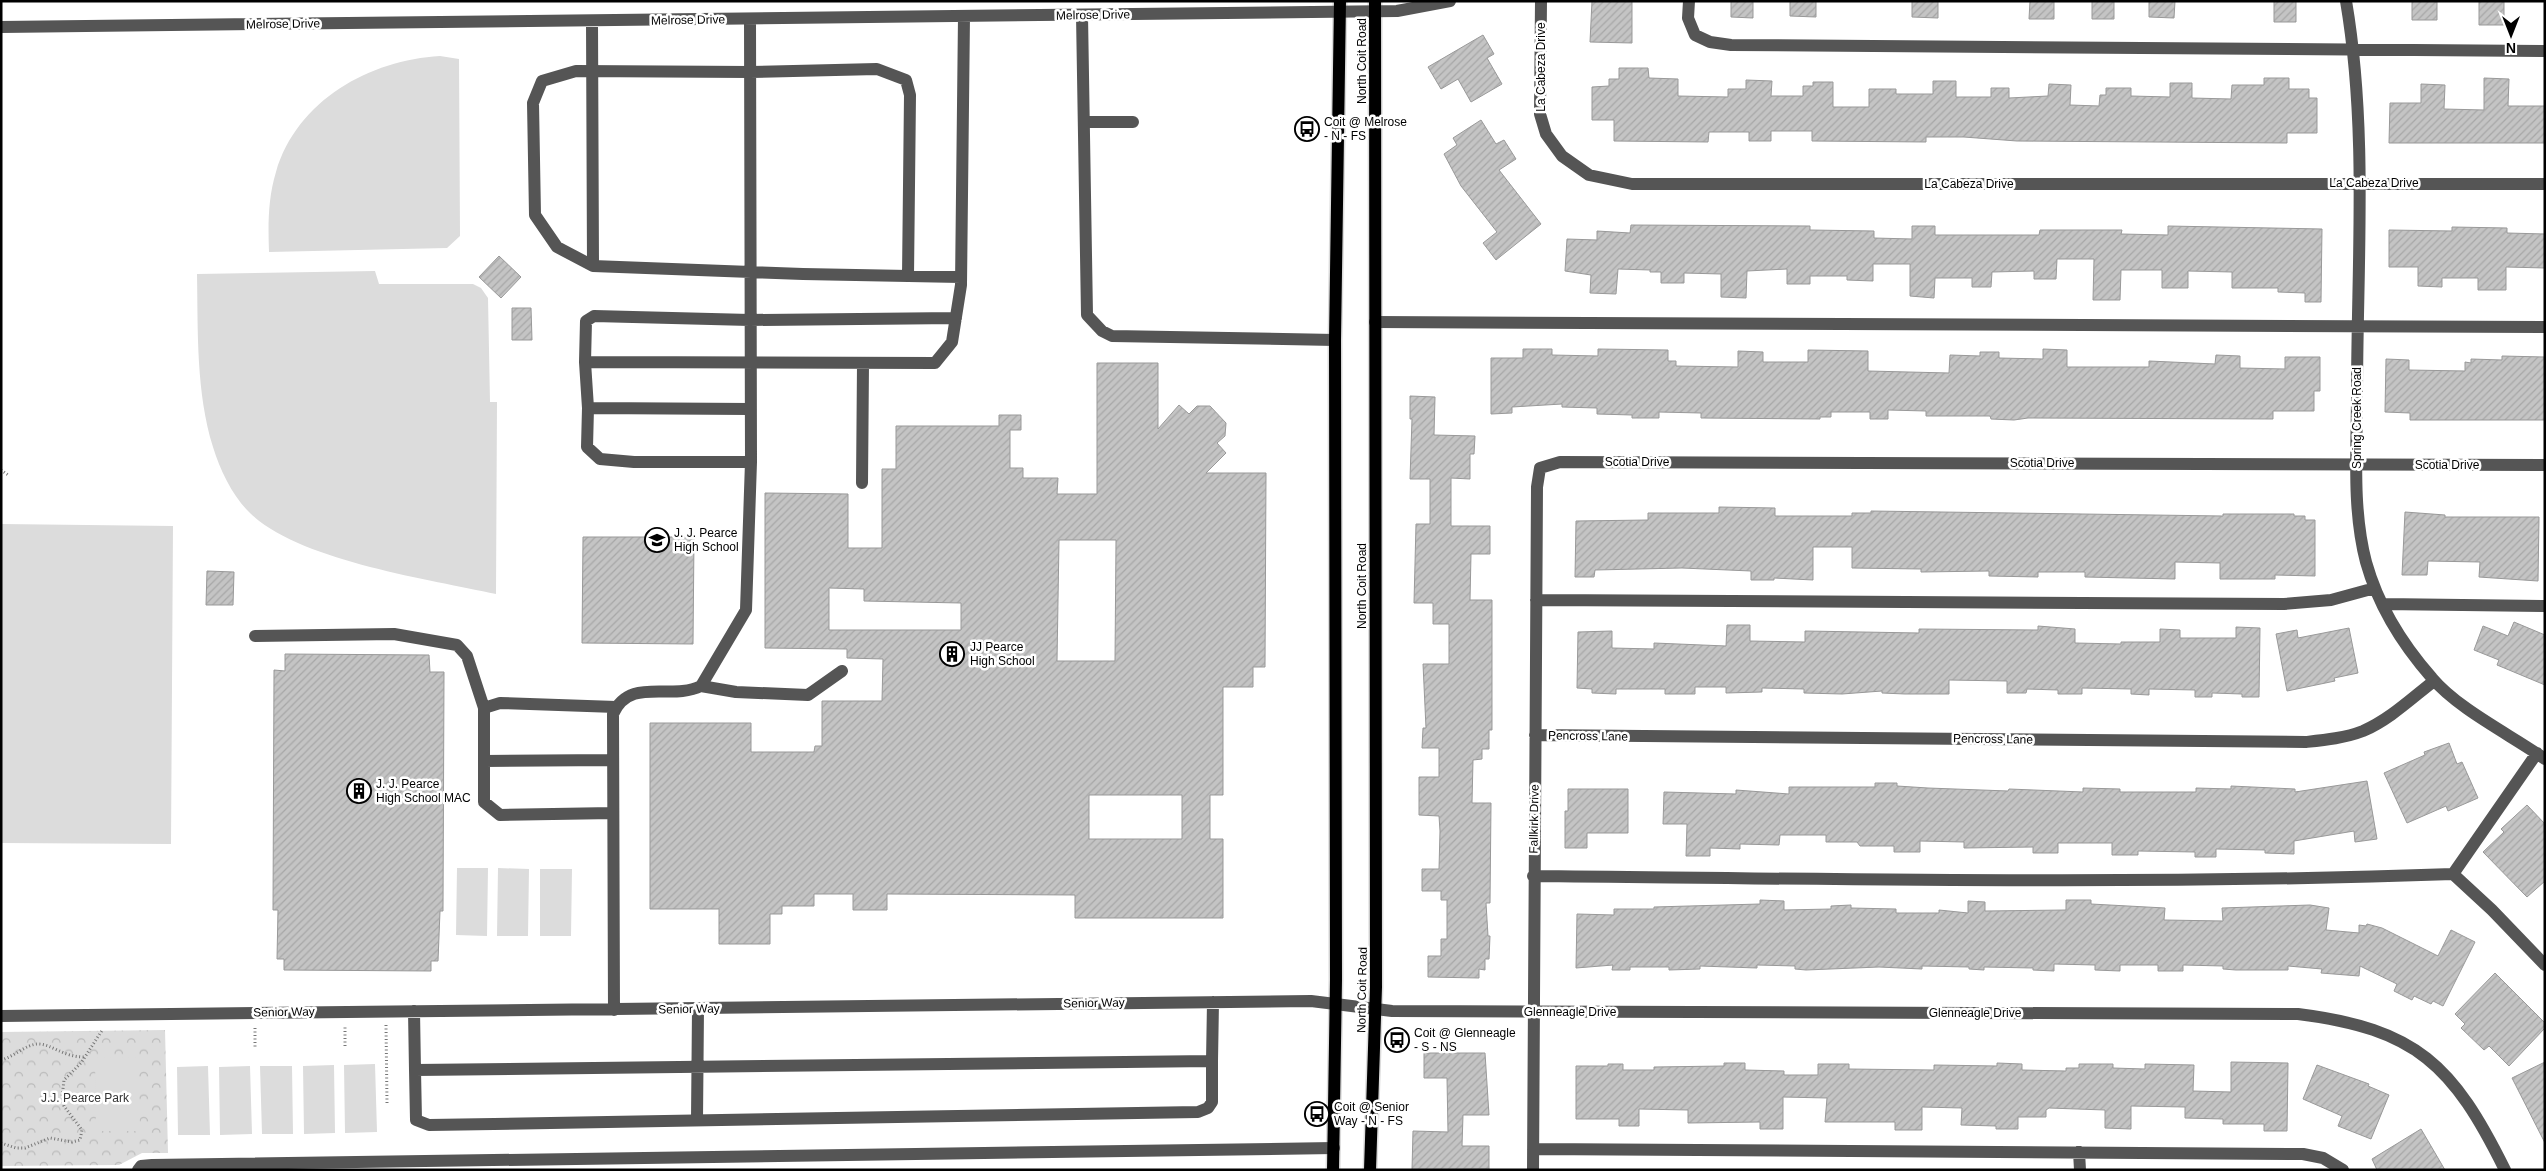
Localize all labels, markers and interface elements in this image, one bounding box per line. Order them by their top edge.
street label: Melrose Drive [1056,7,1130,23]
north arrow [2486,10,2536,60]
street label: Melrose Drive [651,12,725,28]
street label: Melrose Drive [246,16,320,32]
street label: North Coit Road [1355,18,1369,104]
street label: La Cabeza Drive [1534,22,1548,112]
text: N [2506,40,2516,56]
place label: Coit @ Melrose - N - FS [1324,115,1407,143]
bus stop icon: Coit @ Melrose - N - FS [1294,116,1320,142]
street label: La Cabeza Drive [2329,176,2419,190]
street label: La Cabeza Drive [1924,177,2014,191]
street label: Spring Creek Road [2350,367,2364,469]
street label: Scotia Drive [1605,455,1670,469]
street label: Scotia Drive [2010,456,2075,470]
street label: Scotia Drive [2415,458,2480,472]
place label: J. J. Pearce High School [674,526,739,554]
school or university icon: J. J. Pearce High School [644,527,670,553]
street label: North Coit Road [1355,543,1369,629]
place label: JJ Pearce High School [970,640,1035,668]
building icon: JJ Pearce High School [939,641,965,667]
street label: Pencross Lane [1548,728,1628,744]
street label: Pencross Lane [1953,731,2033,747]
place label: J. J. Pearce High School MAC [376,777,471,805]
building icon: J. J. Pearce High School MAC [346,778,372,804]
street label: Fallkirk Drive [1526,784,1542,854]
street label: North Coit Road [1354,947,1370,1033]
street label: Senior Way [1063,995,1125,1011]
street label: Senior Way [658,1001,720,1017]
street label: Senior Way [253,1004,315,1020]
street label: Glenneagle Drive [1524,1005,1617,1019]
street label: Glenneagle Drive [1929,1006,2022,1020]
place label: Coit @ Glenneagle - S - NS [1414,1026,1516,1054]
bus stop icon: Coit @ Glenneagle - S - NS [1384,1027,1410,1053]
park label: J.J. Pearce Park [41,1091,130,1105]
place label: Coit @ Senior Way - N - FS [1334,1100,1409,1128]
bus stop icon: Coit @ Senior Way - N - FS [1304,1101,1330,1127]

